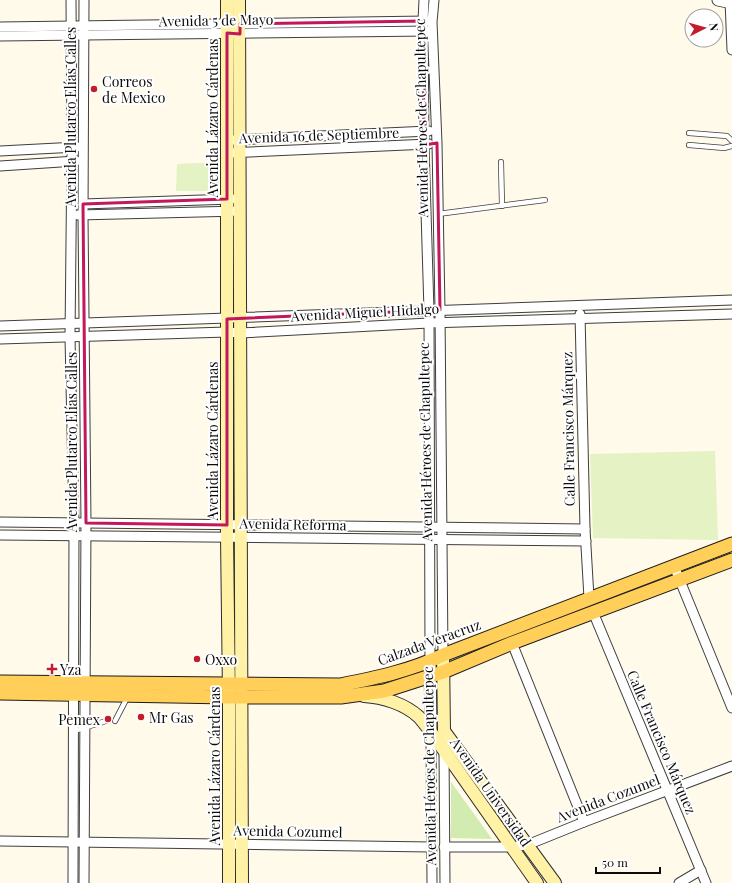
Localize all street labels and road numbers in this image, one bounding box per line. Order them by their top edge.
street label: Avenida 5 de Mayo [157,9,274,31]
street label: Avenida Héroes de Chapultepec [410,18,432,219]
street label: Avenida Plutarco Elías Calles [61,27,80,208]
street label: Avenida Lázaro Cárdenas [203,39,222,198]
street label: Avenida 16 de Septiembre [238,123,399,147]
street label: Avenida Miguel Hidalgo [289,299,440,325]
street label: Avenida Héroes de Chapultepec [414,342,436,543]
street label: Calle Francisco Márquez [557,351,579,506]
street label: Avenida Plutarco Elías Calles [62,352,81,533]
street label: Avenida Lázaro Cárdenas [203,362,222,521]
street label: Avenida Reforma [238,514,347,534]
street label: Calzada Veracruz [375,614,483,669]
street label: Avenida Héroes de Chapultepec [418,666,440,867]
street label: Calle Francisco Márquez [623,667,701,817]
street label: Avenida Lázaro Cárdenas [205,687,224,846]
street label: Avenida Universidad [446,733,536,850]
street label: Avenida Cozumel [553,770,662,827]
street label: Avenida Cozumel [232,821,343,841]

